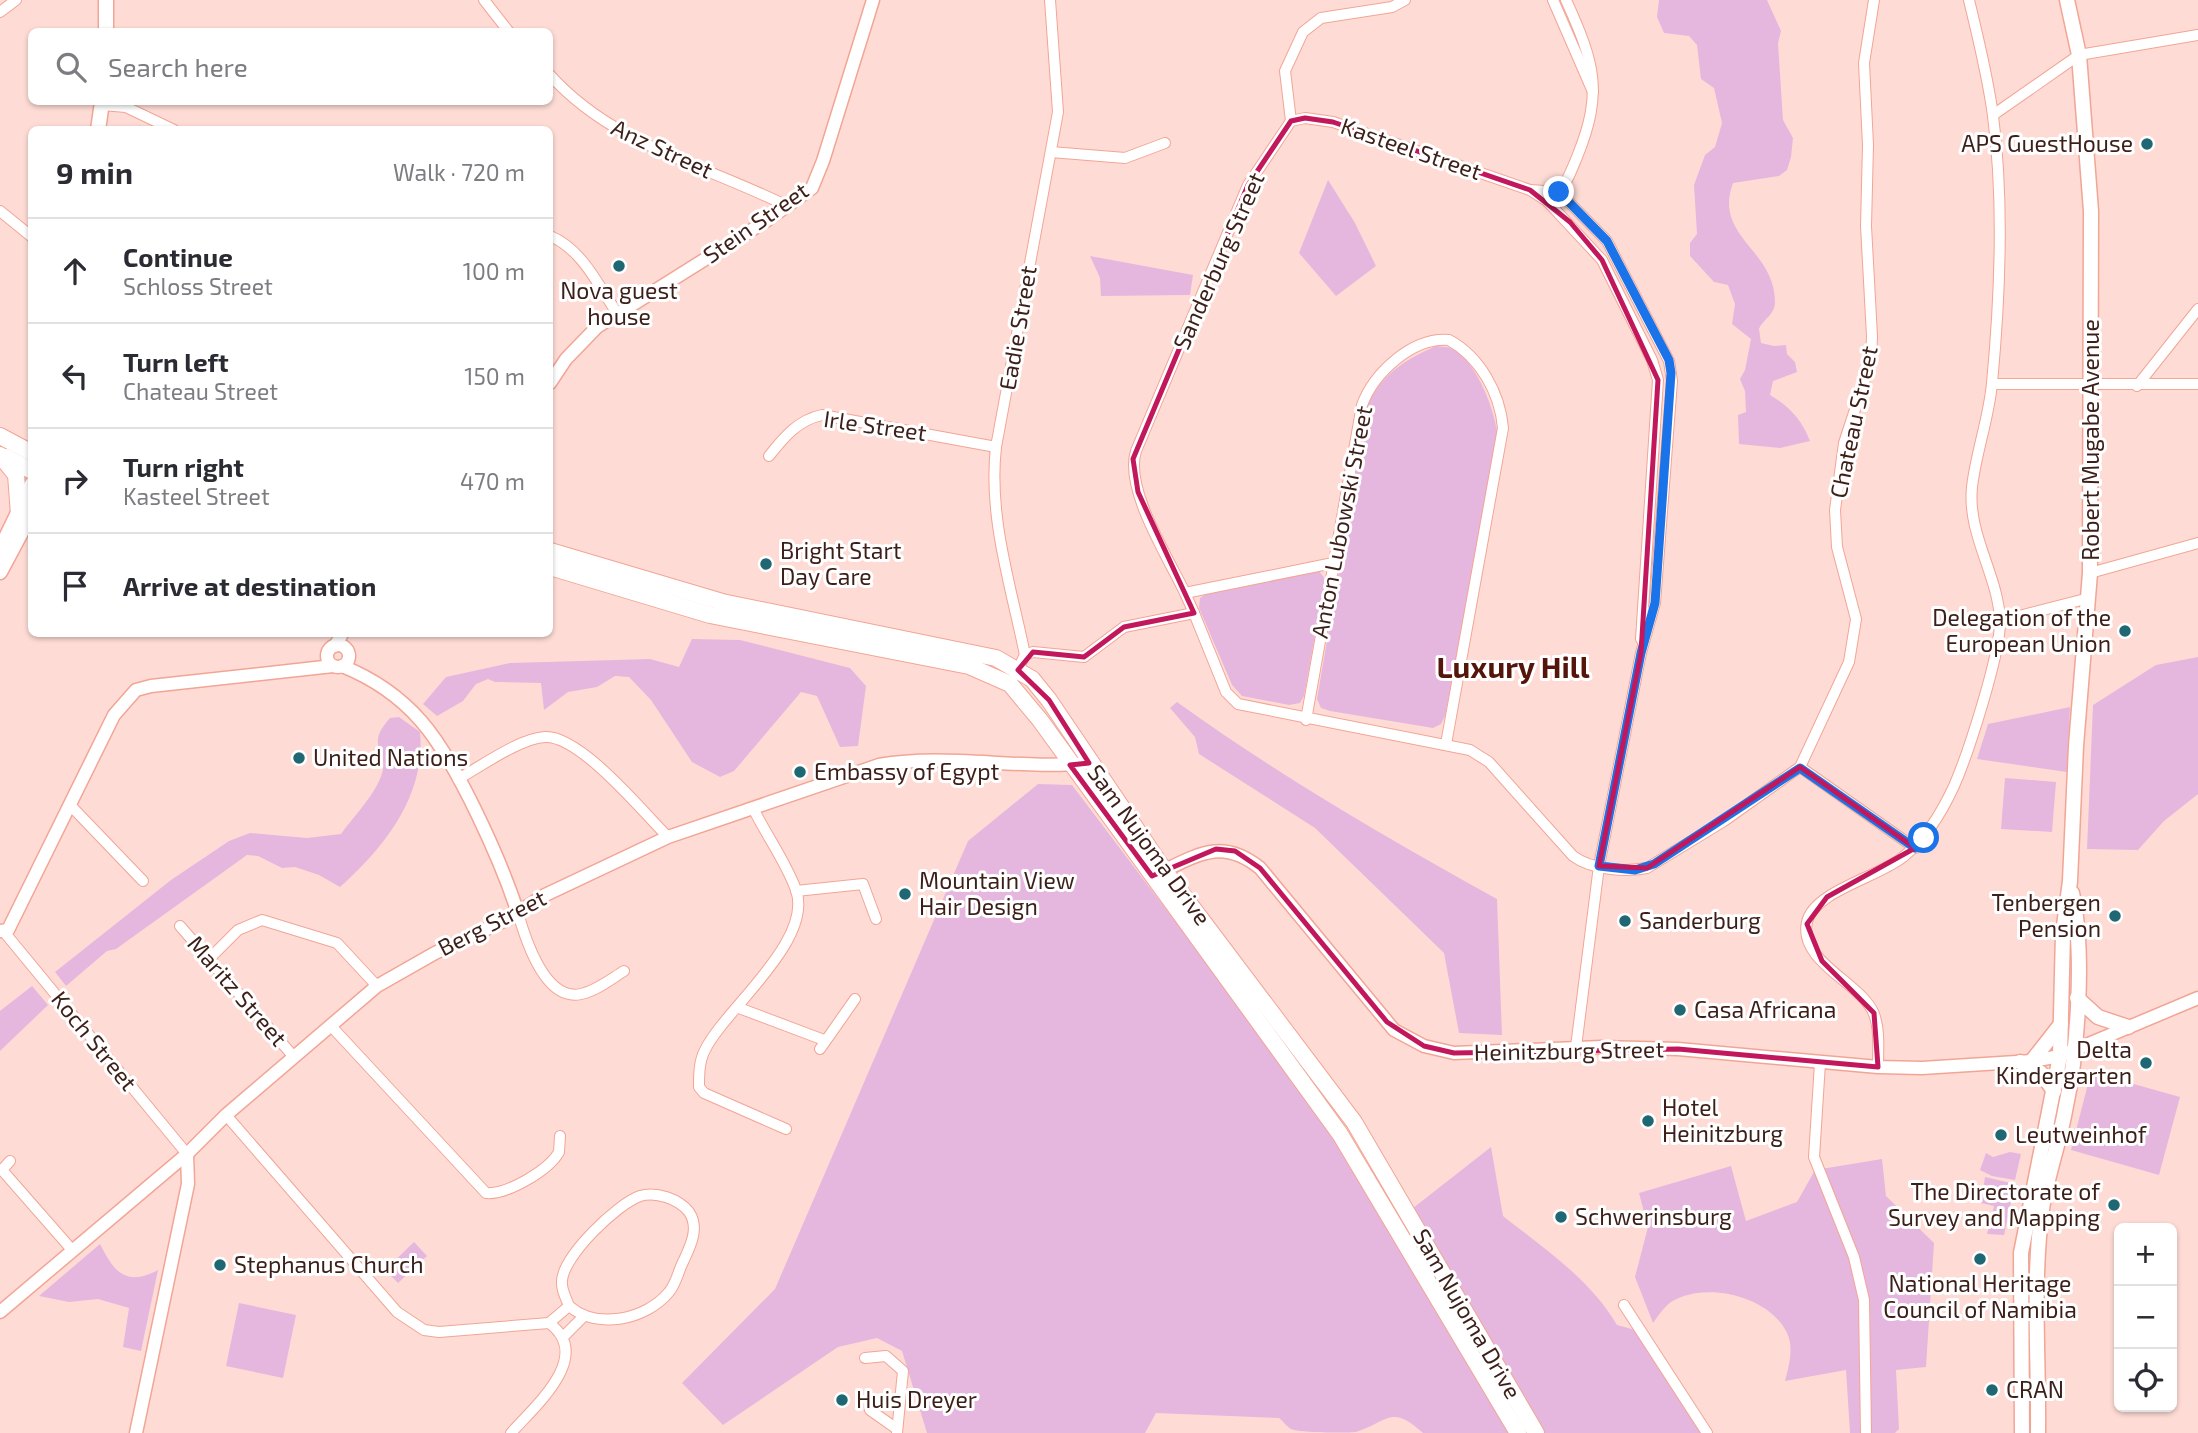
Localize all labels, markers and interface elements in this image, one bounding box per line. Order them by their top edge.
search box [28,28,553,105]
icon: search [52,48,90,86]
text: Search here [108,51,248,82]
street label: Kasteel Street [1337,111,1485,185]
street label: Anz Street [607,112,718,184]
place label: APS GuestHouse [1961,129,2133,157]
marker: APS GuestHouse [2139,136,2155,152]
text: 9 min [56,154,133,190]
text: Walk · 720 m [393,158,525,186]
street label: Sanderburg Street [1166,168,1270,353]
street label: Stein Street [697,176,814,269]
route end [1543,176,1574,207]
text: Continue [123,241,233,272]
icon: ahead [56,252,94,290]
text: 100 m [463,257,525,285]
marker: Nova guest house [611,258,627,274]
street label: Eadie Street [992,263,1042,392]
text: Schloss Street [123,272,273,300]
place label: Nova guest house [560,276,678,330]
street label: Robert Mugabe Avenue [2076,319,2104,561]
street label: Chateau Street [1823,343,1883,501]
text: Turn left [123,346,229,377]
icon: left [56,357,94,395]
text: 150 m [464,362,525,390]
text: Chateau Street [123,377,278,405]
street label: Anton Lubowski Street [1305,403,1377,640]
street label: Irle Street [822,404,929,446]
text: Turn right [123,451,244,482]
icon: right [56,462,94,500]
text: 470 m [460,467,525,495]
text: Kasteel Street [123,482,270,510]
place label: Bright Start Day Care [780,536,902,590]
marker: Bright Start Day Care [758,556,774,572]
icon: arrive [56,567,94,605]
text: Arrive at destination [123,570,376,601]
place label: Delegation of the European Union [1932,603,2111,657]
marker: Delegation of the European Union [2117,623,2133,639]
district label: Luxury Hill [1437,648,1590,685]
place label: United Nations [313,743,468,771]
marker: United Nations [291,750,307,766]
place label: Embassy of Egypt [814,757,1000,785]
street label: Sam Nujoma Drive [1082,759,1217,930]
marker: Embassy of Egypt [792,764,808,780]
route start [1908,822,1939,853]
place label: Mountain View Hair Design [919,866,1075,920]
street label: Berg Street [433,883,551,961]
marker: Mountain View Hair Design [897,886,913,902]
place label: Tenbergen Pension [1991,888,2101,942]
place label: Sanderburg [1639,906,1761,934]
marker: Tenbergen Pension [2107,908,2123,924]
marker: Sanderburg [1617,913,1633,929]
street label: Maritz Street [182,929,294,1052]
street label: Koch Street [46,985,144,1096]
place label: Casa Africana [1694,995,1836,1023]
marker: Casa Africana [1672,1002,1688,1018]
street label: Heinitzburg Street [1474,1034,1665,1066]
place label: Delta Kindergarten [1996,1035,2132,1089]
marker: Delta Kindergarten [2138,1055,2154,1071]
place label: Hotel Heinitzburg [1662,1093,1783,1147]
marker: Hotel Heinitzburg [1640,1113,1656,1129]
place label: Leutweinhof [2015,1120,2148,1148]
marker: Leutweinhof [1993,1127,2009,1143]
place label: The Directorate of Survey and Mapping [1888,1177,2101,1231]
marker: The Directorate of Survey and Mapping [2106,1197,2122,1213]
place label: Schwerinsburg [1575,1202,1732,1230]
marker: Schwerinsburg [1553,1209,1569,1225]
map controls [2114,1223,2177,1412]
button: + [2114,1223,2177,1286]
street label: Sam Nujoma Drive [1408,1224,1528,1403]
place label: Stephanus Church [234,1250,424,1278]
marker: National Heritage Council of Namibia [1972,1251,1988,1267]
marker: Stephanus Church [212,1257,228,1273]
place label: National Heritage Council of Namibia [1883,1269,2077,1323]
button: − [2114,1286,2177,1349]
button: locate [2114,1349,2177,1412]
place label: CRAN [2006,1375,2064,1403]
marker: CRAN [1984,1382,2000,1398]
place label: Huis Dreyer [856,1385,977,1413]
marker: Huis Dreyer [834,1392,850,1408]

